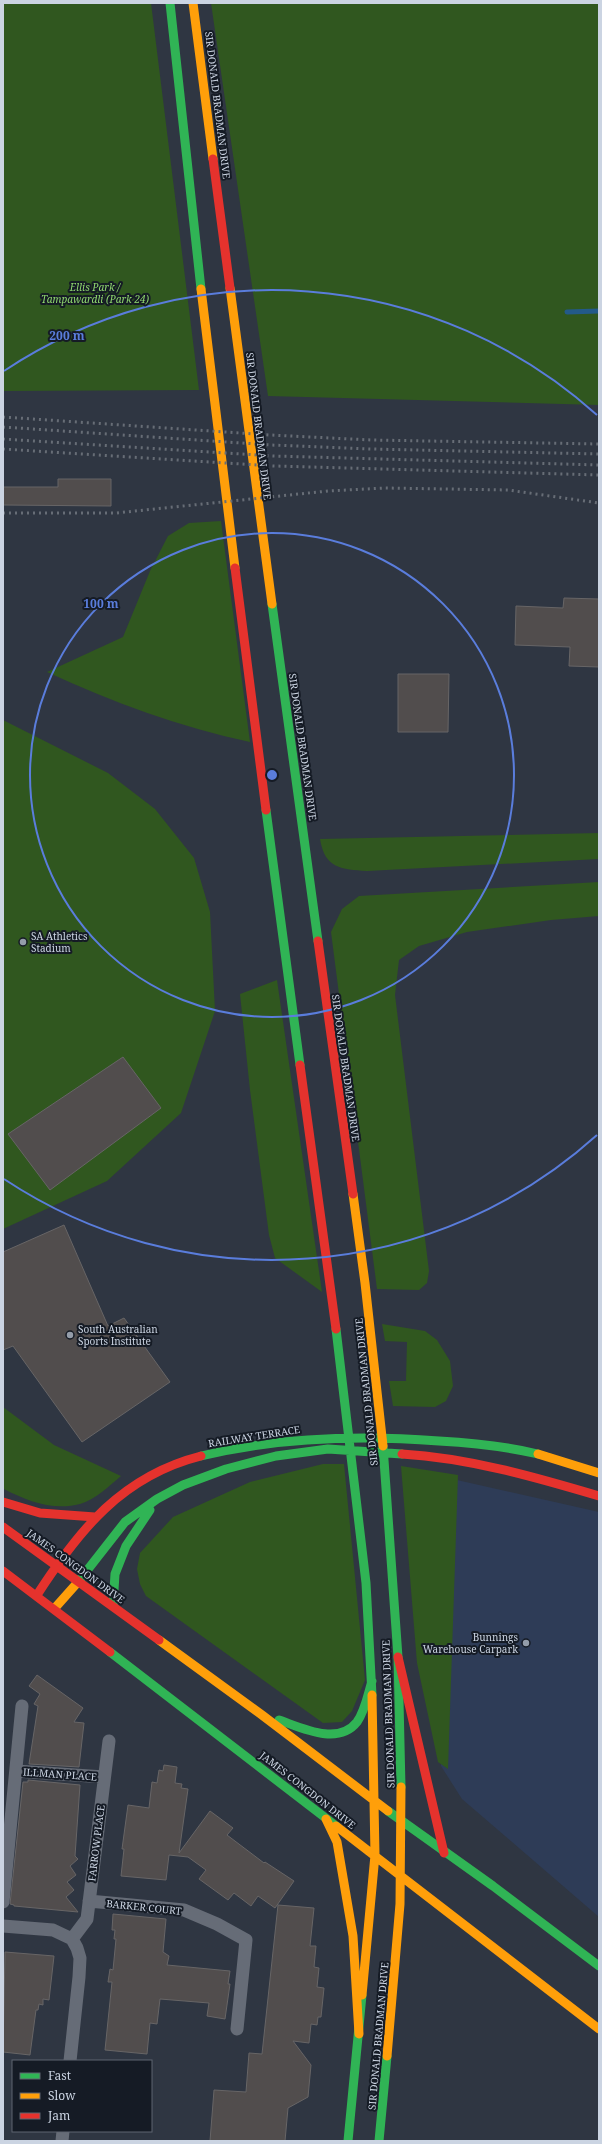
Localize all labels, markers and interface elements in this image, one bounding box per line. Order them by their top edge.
street label: SIR DONALD BRADMAN DRIVE [202,31,234,179]
park label: Ellis Park / Tampawardli (Park 24) [41,280,150,306]
text: 200 m [49,327,85,344]
street label: SIR DONALD BRADMAN DRIVE [243,352,275,500]
text: 100 m [83,595,119,612]
street label: SIR DONALD BRADMAN DRIVE [286,673,320,821]
centre of rings [265,768,279,782]
place label: SA Athletics Stadium [31,929,88,955]
marker: SA Athletics Stadium [18,937,28,947]
street label: SIR DONALD BRADMAN DRIVE [329,994,363,1142]
street label: SIR DONALD BRADMAN DRIVE [351,1318,381,1466]
place label: South Australian Sports Institute [78,1322,158,1348]
marker: South Australian Sports Institute [65,1330,75,1340]
street label: RAILWAY TERRACE [207,1422,301,1450]
street label: JAMES CONGDON DRIVE [23,1525,128,1606]
place label: Bunnings Warehouse Carpark [423,1630,518,1656]
marker: Bunnings Warehouse Carpark [521,1638,531,1648]
street label: SIR DONALD BRADMAN DRIVE [378,1640,398,1788]
street label: JAMES CONGDON DRIVE [256,1748,359,1832]
street label: ILLMAN PLACE [22,1764,98,1784]
street label: FARROW PLACE [84,1804,108,1882]
street label: BARKER COURT [106,1896,182,1918]
street label: SIR DONALD BRADMAN DRIVE [365,1962,391,2110]
legend [12,2060,152,2132]
text: Fast [48,2067,71,2084]
text: Slow [48,2087,76,2104]
text: Jam [47,2107,70,2124]

